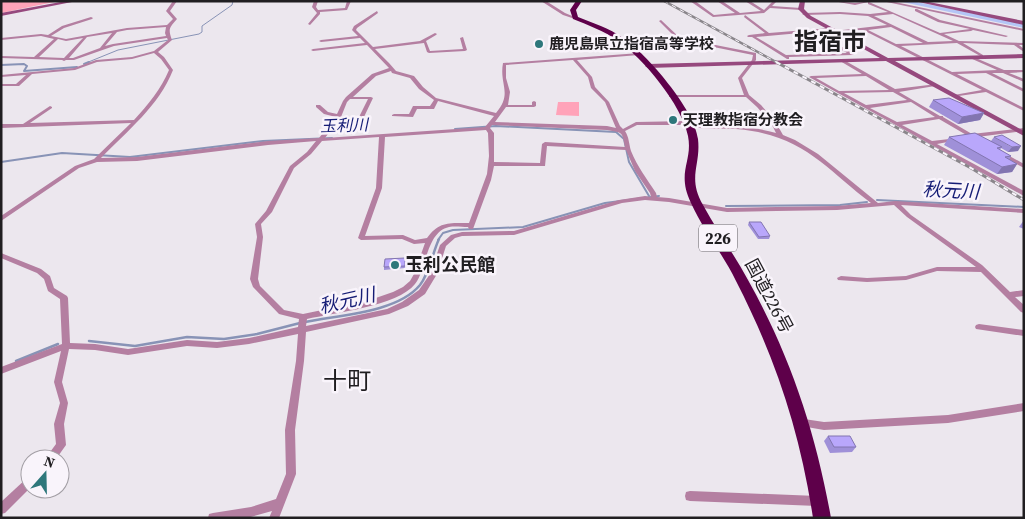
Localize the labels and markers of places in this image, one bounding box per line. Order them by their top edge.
place label: 鹿児島県立指宿高等学校 [549,33,714,54]
marker: 鹿児島県立指宿高等学校 [533,38,545,50]
place label: 天理教指宿分教会 [683,109,803,130]
marker: 天理教指宿分教会 [667,114,679,126]
place label: 玉利公民館 [405,252,495,277]
marker: 玉利公民館 [389,259,401,271]

